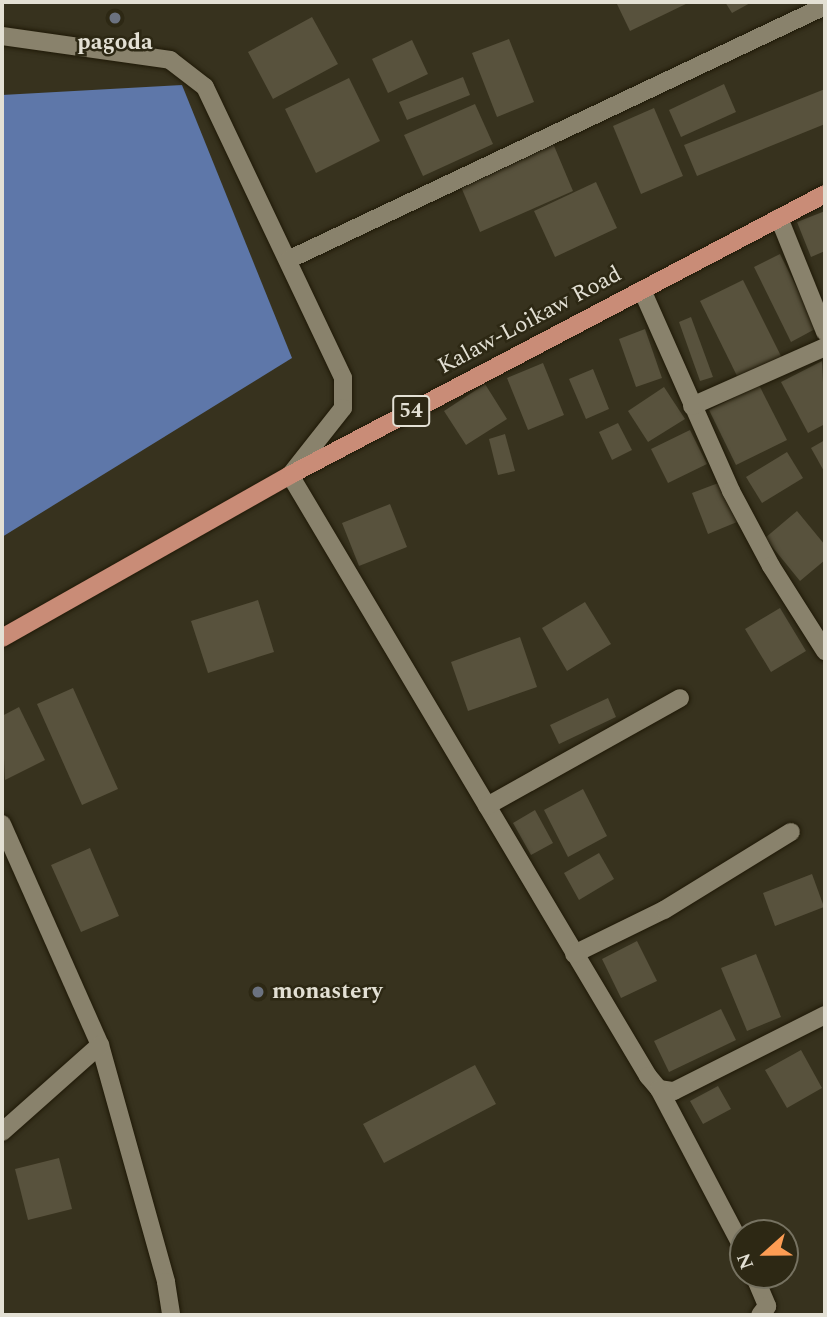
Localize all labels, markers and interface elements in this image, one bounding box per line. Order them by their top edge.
marker: pagoda [107,10,123,26]
place label: pagoda [77,29,153,57]
street label: Kalaw-Loikaw Road [433,261,627,381]
road number: 54 [392,394,430,428]
place label: monastery [272,978,382,1006]
marker: monastery [250,984,266,1000]
north arrow [729,1219,799,1289]
text: N [729,1249,762,1273]

